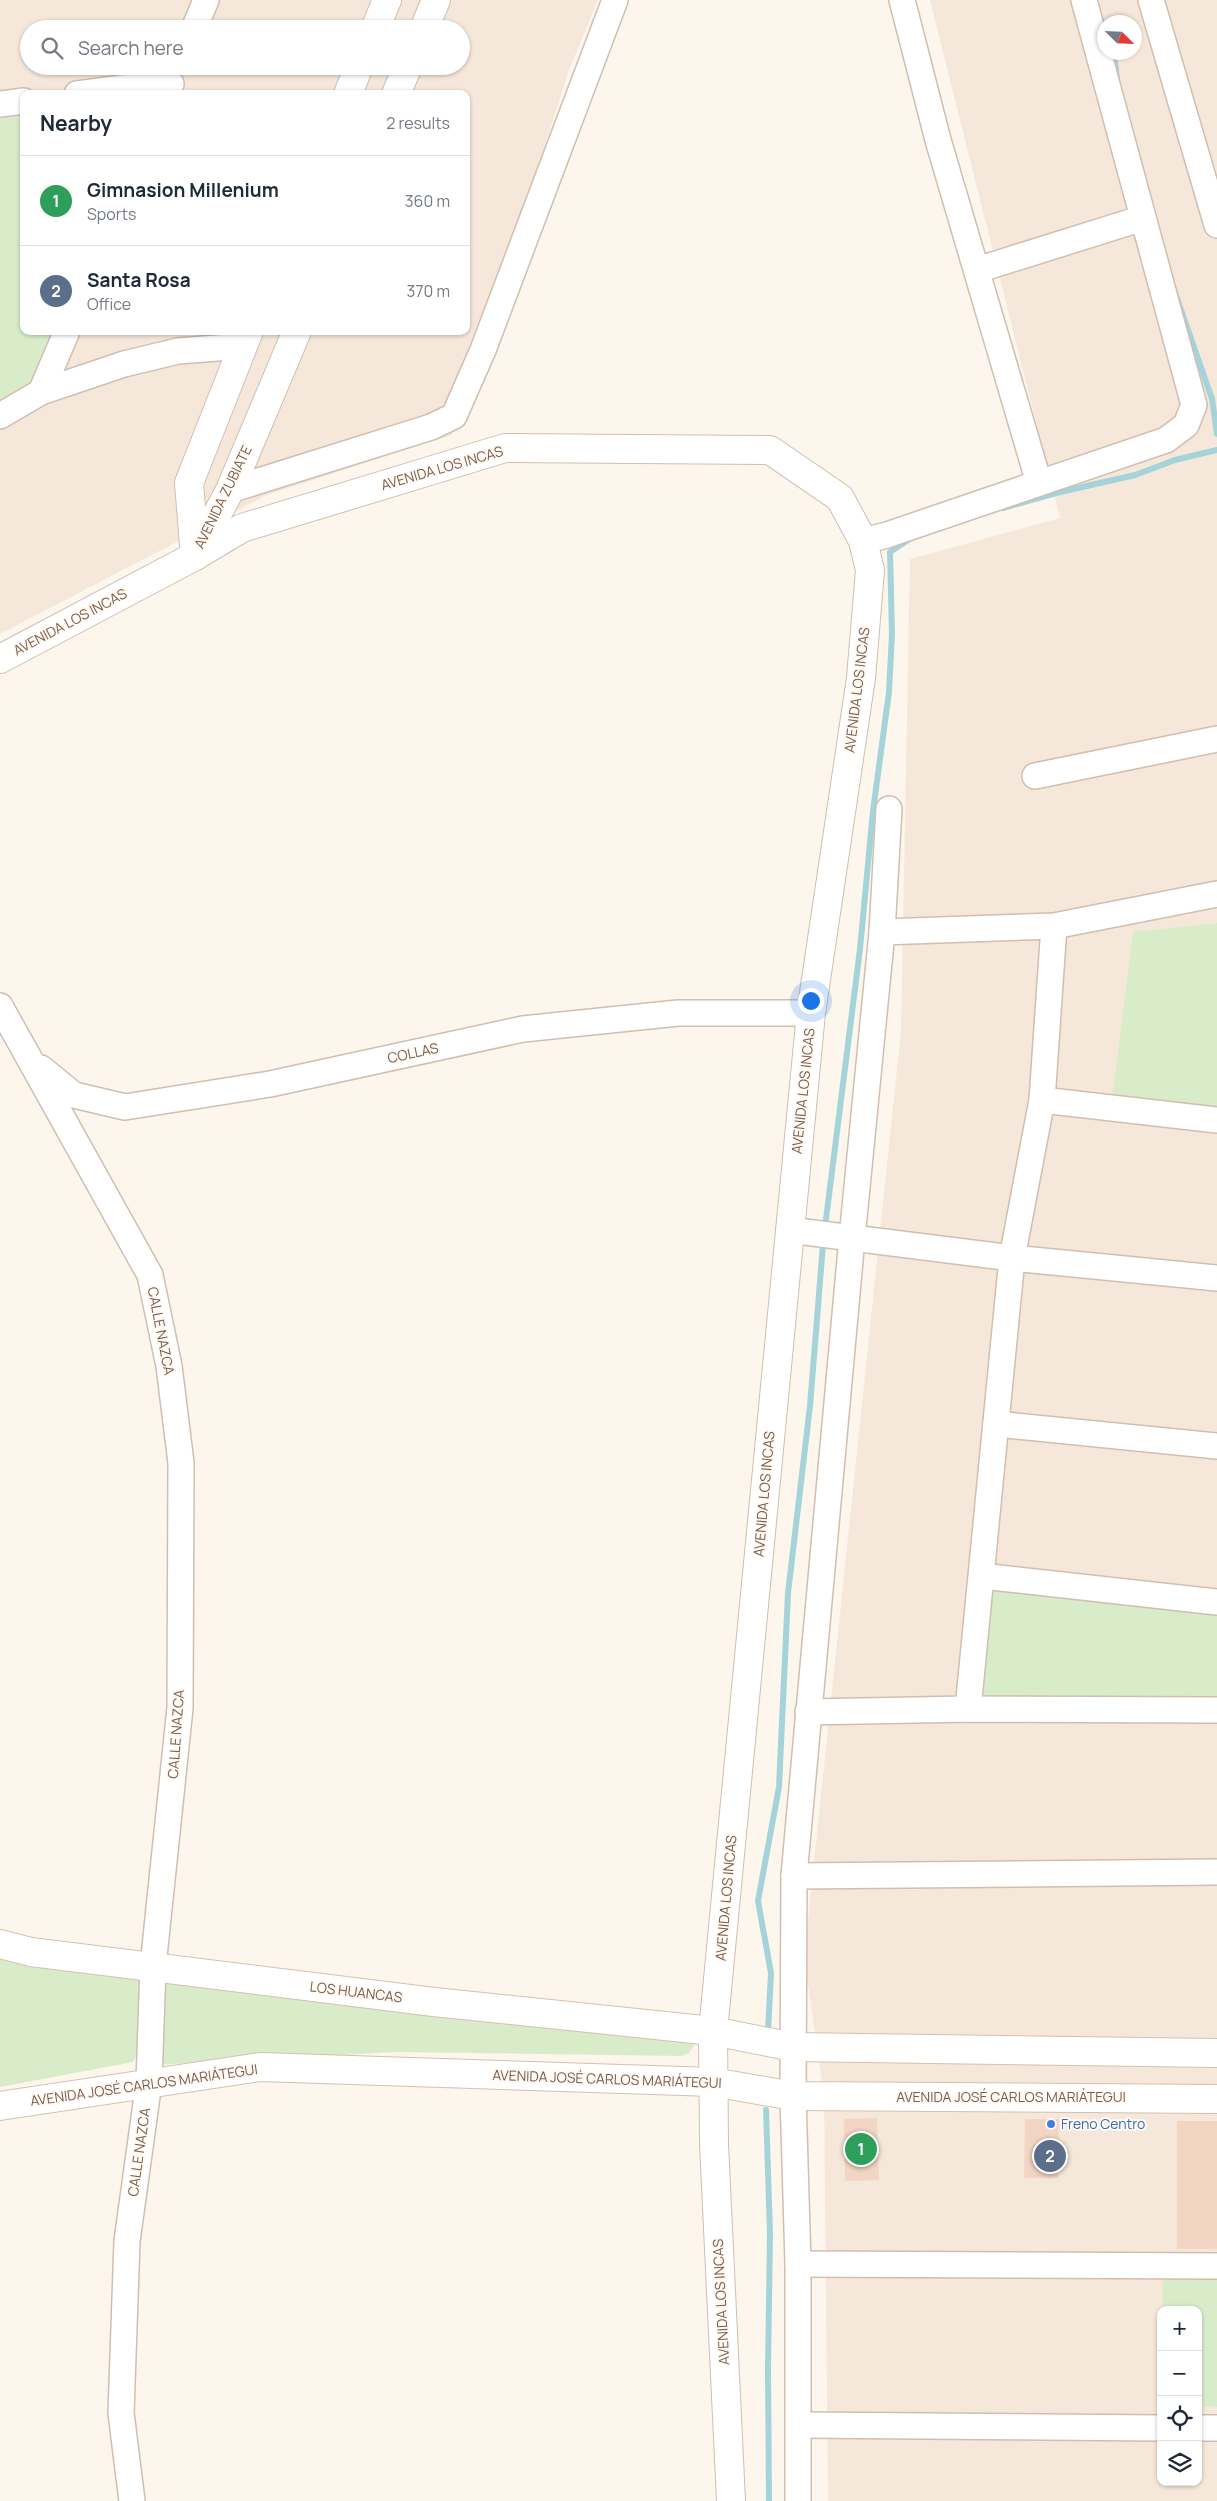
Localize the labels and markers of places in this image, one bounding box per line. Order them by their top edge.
place label: Freno Centro [1061,2114,1145,2133]
marker: Freno Centro [1045,2118,1057,2130]
pin: 1 [845,2130,877,2168]
pin: 2 [1034,2137,1066,2175]

